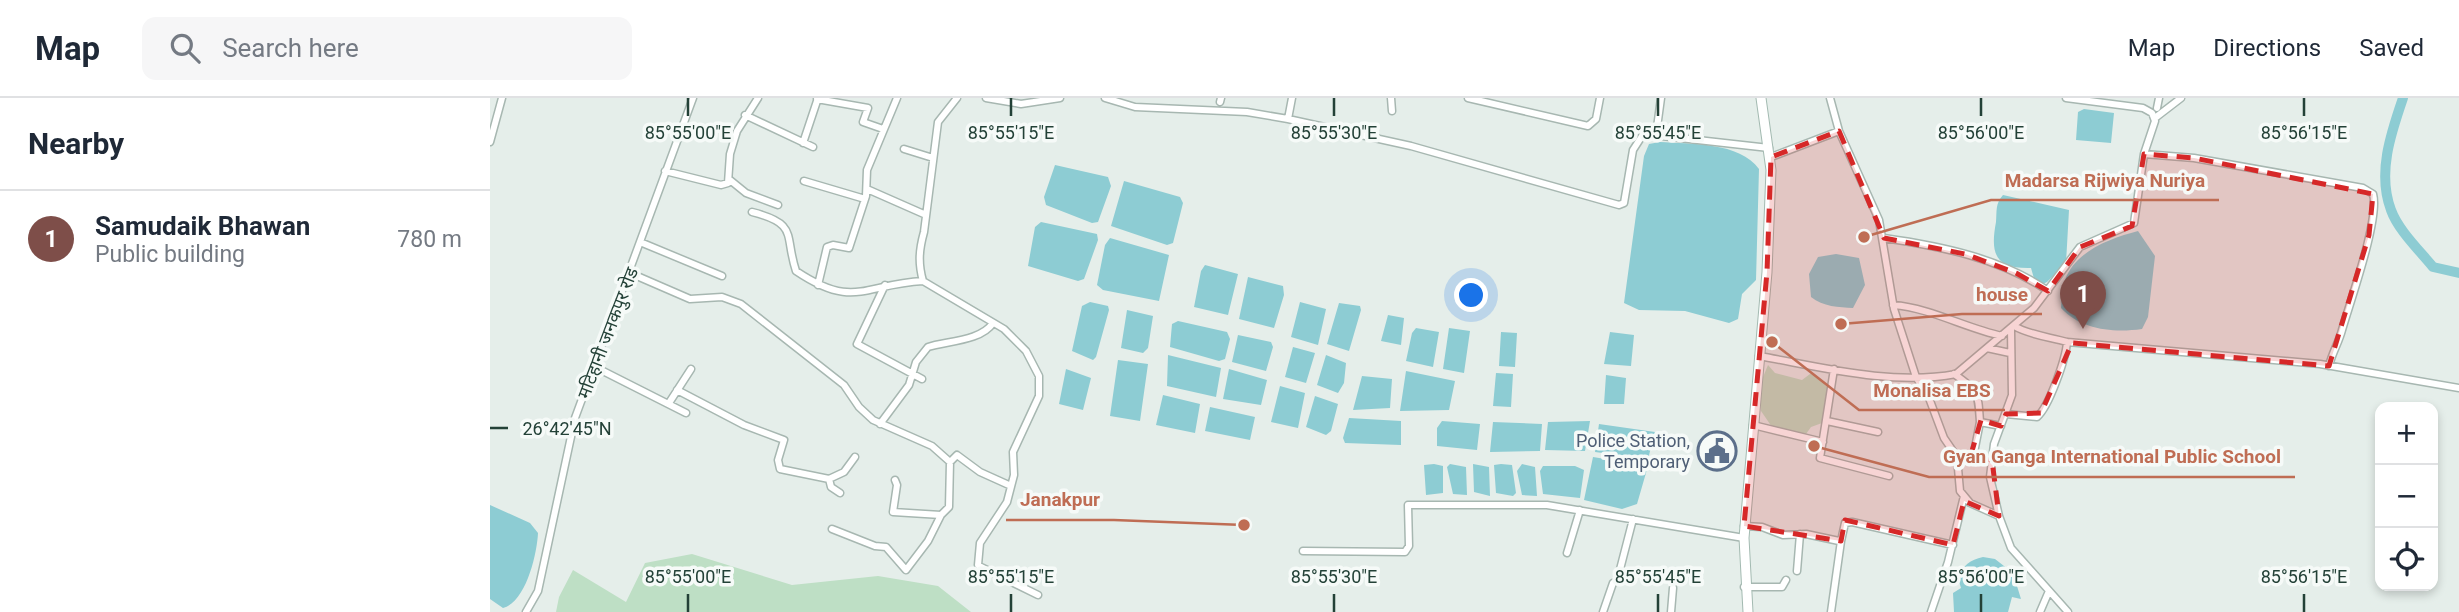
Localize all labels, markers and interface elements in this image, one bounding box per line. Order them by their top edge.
search box [142,17,632,80]
text: Map [35,29,100,68]
icon: search [166,29,204,67]
text: Search here [222,33,359,63]
text: Map [2128,34,2175,62]
text: Directions [2213,34,2321,62]
text: Saved [2359,34,2424,62]
text: 85°55'00"E [645,122,731,143]
text: 85°55'15"E [968,122,1054,143]
text: 85°55'30"E [1291,122,1377,143]
text: 85°55'45"E [1615,122,1701,143]
text: 85°56'00"E [1938,122,2024,143]
text: 85°56'15"E [2261,122,2347,143]
text: Nearby [28,126,124,161]
callout: Madarsa Rijwiya Nuriya [1991,160,2219,200]
text: Madarsa Rijwiya Nuriya [2005,169,2205,192]
text: Samudaik Bhawan [95,211,310,241]
text: 1 [44,226,58,253]
text: 780 m [397,226,462,253]
text: Public building [95,241,245,268]
street label: मटिहानी जनकपुर रोड [573,264,644,402]
pin: 1 [2060,271,2106,329]
callout: house [1962,274,2042,314]
your location [1454,278,1488,312]
text: house [1976,283,2028,306]
callout: Monalisa EBS [1859,370,2005,410]
text: Monalisa EBS [1873,379,1991,402]
map controls [2375,402,2438,591]
button: + [2375,402,2438,465]
text: 26°42'45"N [522,418,612,439]
place label: Police Station, Temporary [1576,430,1690,472]
public building icon: Police Station, Temporary [1696,430,1738,472]
callout: Gyan Ganga International Public School [1929,437,2295,477]
text: Gyan Ganga International Public School [1943,445,2281,468]
button: − [2375,465,2438,528]
callout: Janakpur [1006,480,1114,520]
text: Janakpur [1020,488,1100,511]
button: locate [2375,528,2438,591]
text: 85°55'00"E [645,566,731,587]
text: 85°55'15"E [968,566,1054,587]
text: 85°55'30"E [1291,566,1377,587]
text: 85°55'45"E [1615,566,1701,587]
text: 85°56'00"E [1938,566,2024,587]
text: 85°56'15"E [2261,566,2347,587]

